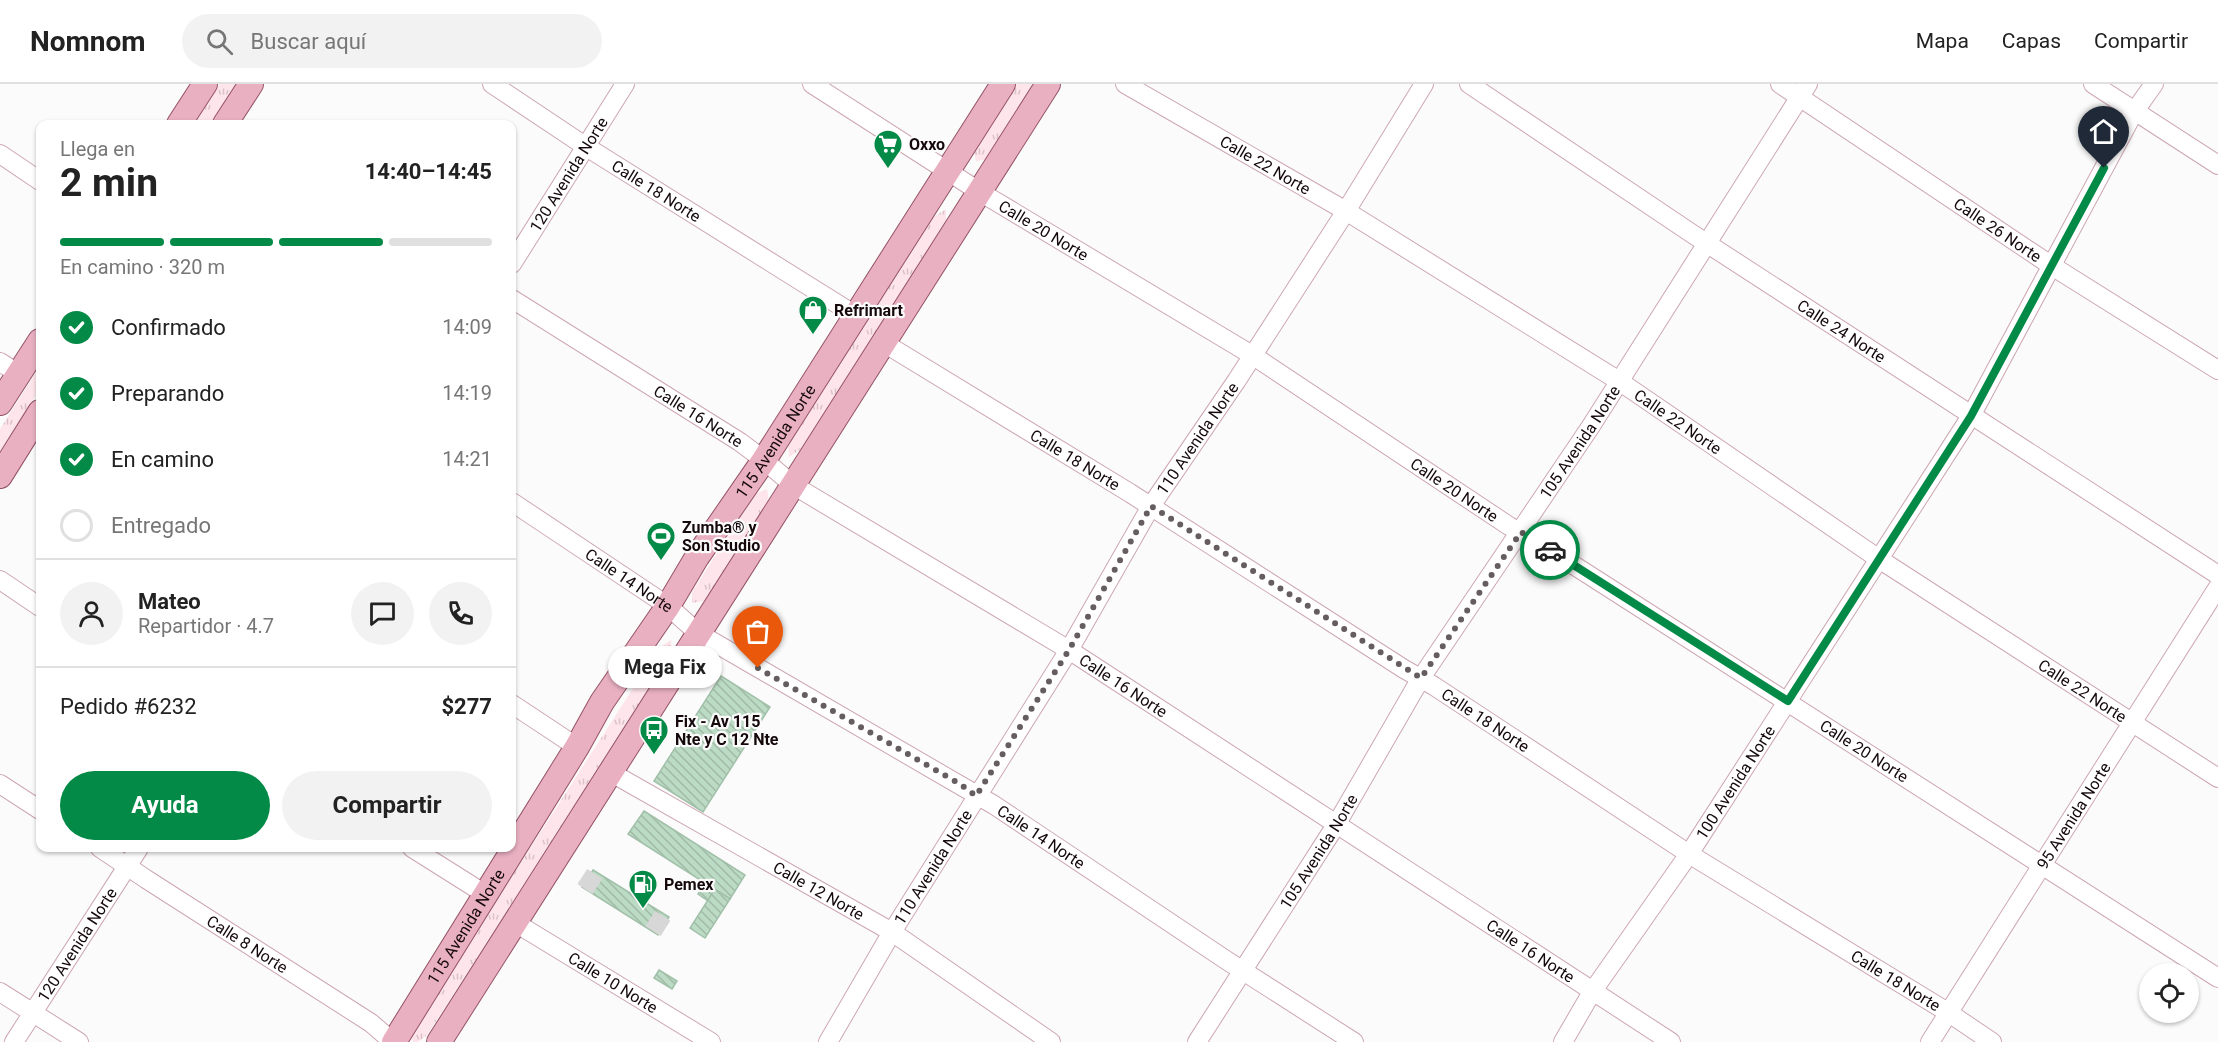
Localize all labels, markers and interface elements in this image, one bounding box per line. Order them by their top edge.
search box [182,14,602,68]
text: Nomnom [30,25,146,58]
icon: search [203,25,236,58]
text: Buscar aquí [251,29,366,54]
text: Mapa [1916,29,1969,53]
text: Capas [2002,29,2061,53]
text: Compartir [2094,29,2188,53]
pin [2078,106,2129,168]
street label: 120 Avenida Norte [526,114,612,235]
icon: home [2087,115,2120,148]
supermarket icon: Oxxo [872,128,904,170]
street label: Calle 22 Norte [1217,132,1314,199]
place label: Oxxo [909,135,945,154]
text: Llega en [60,137,135,161]
street label: Calle 18 Norte [608,156,704,226]
text: 14:40–14:45 [365,159,492,184]
text: 2 min [60,160,158,206]
street label: Calle 26 Norte [1950,194,2045,266]
street label: Calle 20 Norte [995,196,1092,265]
text: En camino · 320 m [60,255,225,279]
shop icon: Refrimart [797,294,829,336]
street label: Calle 24 Norte [1794,296,1889,367]
place label: Refrimart [834,301,903,320]
icon: check [60,311,93,344]
text: Confirmado [111,315,226,340]
text: 14:09 [442,315,492,339]
icon: check [60,377,93,410]
street label: 110 Avenida Norte [1153,379,1243,498]
text: Preparando [111,381,224,406]
text: 14:19 [442,381,492,405]
street label: Calle 16 Norte [650,381,746,451]
street label: 115 Avenida Norte [732,381,820,502]
street label: 105 Avenida Norte [1536,382,1624,502]
street label: Calle 22 Norte [1631,385,1725,458]
street label: Calle 18 Norte [1027,426,1123,495]
icon: check [60,443,93,476]
text: En camino [111,447,214,472]
text: 14:21 [442,447,492,471]
street label: Calle 20 Norte [1407,454,1502,526]
text: Entregado [111,513,211,538]
place label: Zumba® y Son Studio [682,518,760,555]
sports icon: Zumba® y Son Studio [645,520,677,562]
courier [1520,520,1580,580]
icon: car [1534,534,1567,567]
street label: Calle 14 Norte [582,545,676,617]
button: person [60,582,123,645]
button: chat [351,582,414,645]
button: phone [429,582,492,645]
text: Mateo [138,589,201,614]
pin [732,606,783,668]
text: Repartidor · 4.7 [138,614,274,638]
icon: bag [741,615,774,648]
callout: Mega Fix [608,647,722,689]
street label: Calle 16 Norte [1076,650,1171,722]
text: Mega Fix [624,655,706,679]
street label: Calle 22 Norte [2035,655,2130,726]
street label: Calle 18 Norte [1438,685,1533,756]
text: Pedido #6232 [60,694,197,719]
text: $277 [442,694,492,719]
place label: Fix - Av 115 Nte y C 12 Nte [675,712,779,749]
bus stop icon: Fix - Av 115 Nte y C 12 Nte [638,714,670,756]
street label: Calle 20 Norte [1816,716,1912,787]
street label: 100 Avenida Norte [1692,722,1779,843]
street label: 95 Avenida Norte [2033,759,2115,873]
button: Ayuda [60,771,270,840]
button: Compartir [282,771,492,840]
street label: 105 Avenida Norte [1276,791,1362,913]
street label: Calle 14 Norte [994,801,1088,873]
street label: 110 Avenida Norte [890,806,976,928]
street label: Calle 12 Norte [770,858,867,924]
street label: 115 Avenida Norte [423,866,509,988]
fuel station icon: Pemex [627,868,659,910]
place label: Pemex [664,875,714,894]
street label: 120 Avenida Norte [34,884,121,1005]
street label: Calle 8 Norte [203,911,291,977]
street label: Calle 16 Norte [1483,915,1578,987]
street label: Calle 18 Norte [1847,946,1944,1015]
street label: Calle 10 Norte [565,948,661,1017]
map controls [2139,963,2199,1023]
button: locate [2139,963,2199,1023]

